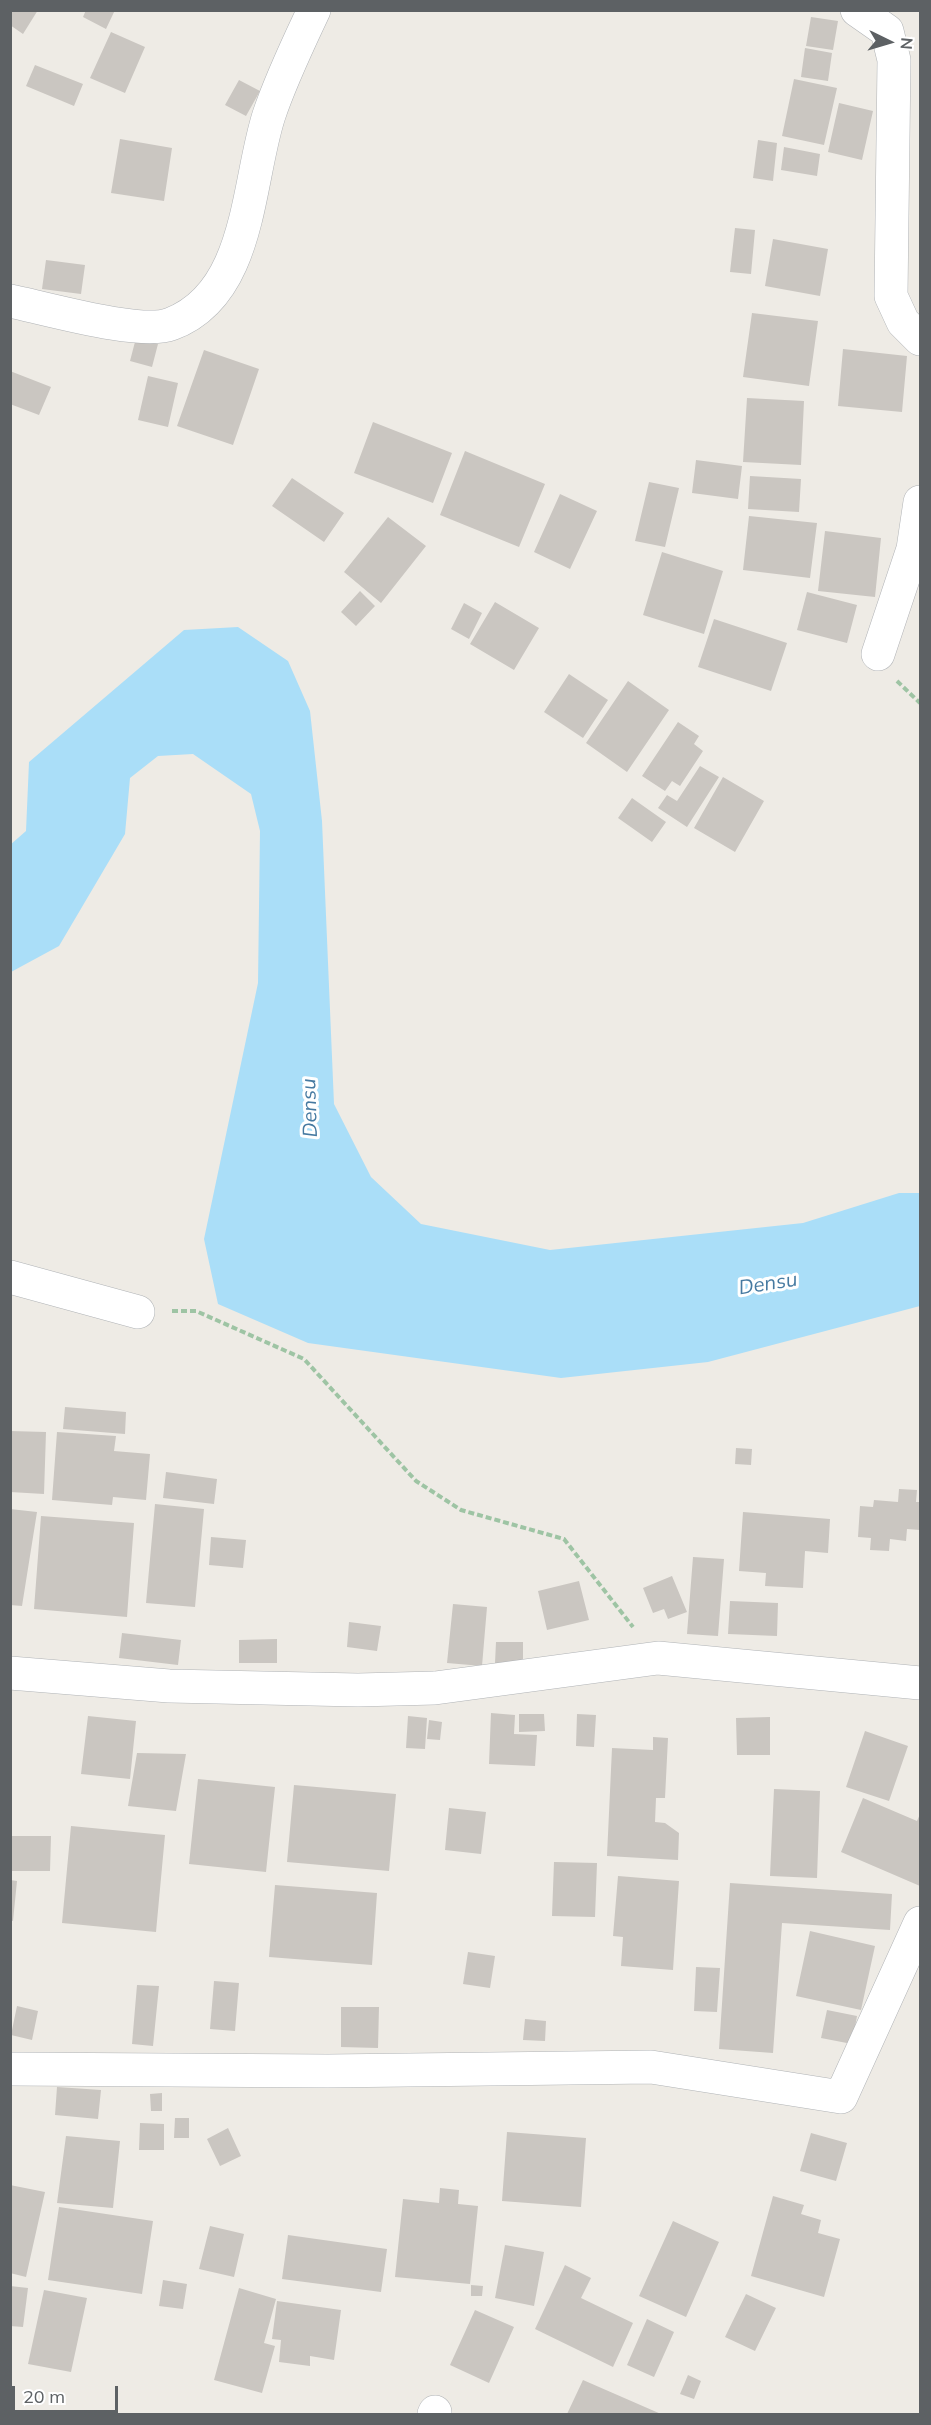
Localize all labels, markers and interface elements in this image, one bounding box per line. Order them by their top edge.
north arrow [859,12,919,72]
text: N [896,37,917,50]
water label: Densu [297,1078,323,1138]
water label: Densu [737,1268,799,1300]
scale bar [15,2374,122,2412]
text: 20 m [23,2385,65,2408]

